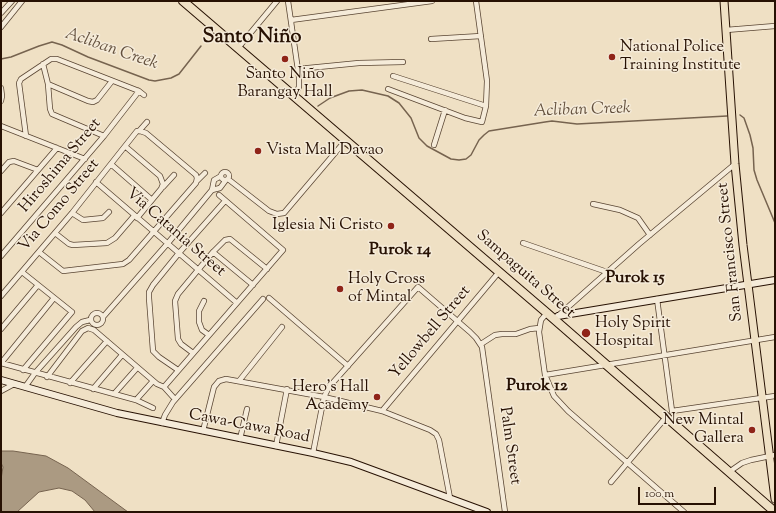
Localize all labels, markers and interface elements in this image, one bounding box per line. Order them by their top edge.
water label: Acliban Creek [62,25,160,75]
district label: Santo Niño [203,27,301,51]
place label: National Police Training Institute [620,38,741,76]
marker: National Police Training Institute [607,52,617,62]
marker: Santo Niño Barangay Hall [280,54,290,64]
place label: Santo Niño Barangay Hall [237,65,333,103]
water label: Acliban Creek [533,99,631,123]
street label: Hiroshima Street [16,115,106,217]
place label: Vista Mall Davao [266,141,384,161]
marker: Vista Mall Davao [253,146,263,156]
street label: Via Como Street [16,156,104,256]
street label: San Francisco Street [714,181,748,323]
street label: Via Catania Street [121,184,229,282]
place label: Iglesia Ni Cristo [272,216,383,236]
marker: Iglesia Ni Cristo [386,221,396,231]
street label: Sampaguita Street [472,227,578,323]
district label: Purok 14 [369,241,431,261]
district label: Purok 15 [605,269,665,289]
place label: Holy Cross of Mintal [348,270,425,308]
street label: Yellowbell Street [386,282,476,384]
marker: Holy Cross of Mintal [335,284,345,294]
place label: Holy Spirit Hospital [595,314,671,352]
marker: Holy Spirit Hospital [580,327,592,339]
district label: Purok 12 [506,377,568,397]
place label: Hero's Hall Academy [292,378,369,416]
marker: Hero's Hall Academy [372,392,382,402]
street label: Cawa-Cawa Road [187,406,311,448]
street label: Palm Street [494,406,524,486]
place label: New Mintal Gallera [663,411,744,449]
marker: New Mintal Gallera [747,425,757,435]
scale bar [640,479,718,505]
text: 100 m [645,485,674,503]

